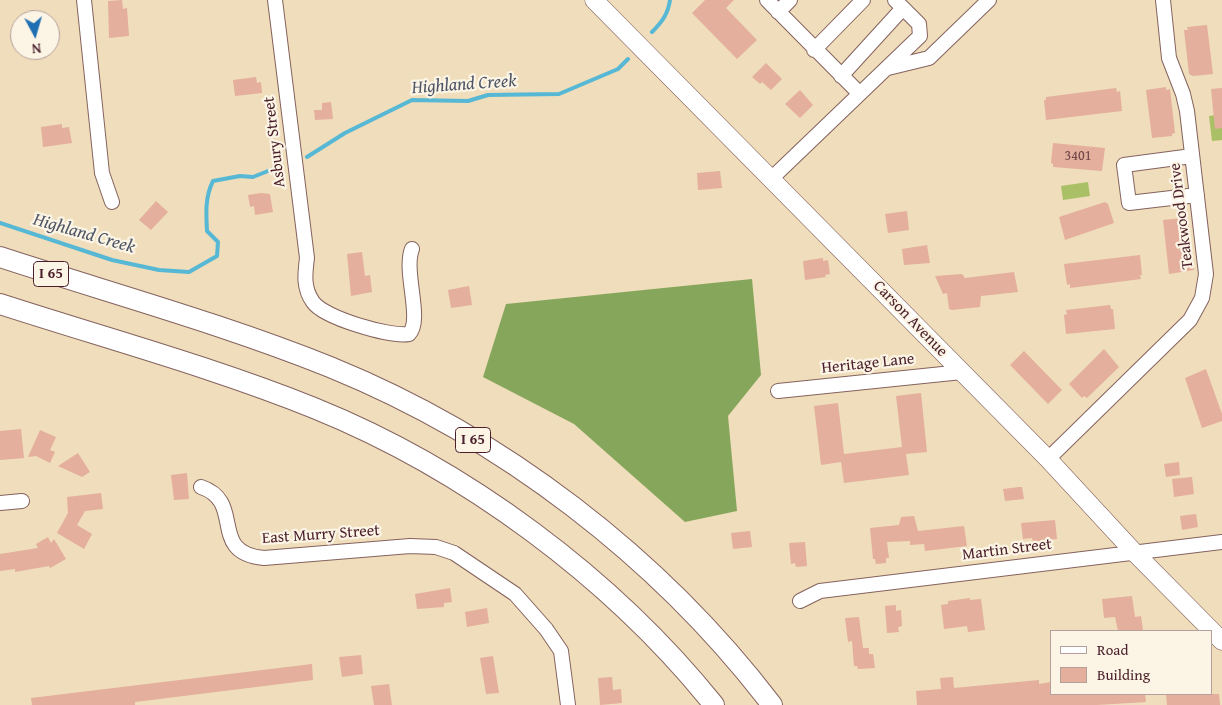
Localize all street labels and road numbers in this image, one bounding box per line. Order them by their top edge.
street label: Asbury Street [260,95,290,189]
street label: Teakwood Drive [1166,162,1198,270]
road number: I 65 [34,262,68,286]
street label: Carson Avenue [869,277,951,361]
street label: Heritage Lane [821,350,915,378]
road number: I 65 [456,428,490,452]
street label: East Murry Street [261,521,381,549]
street label: Martin Street [961,535,1053,565]

